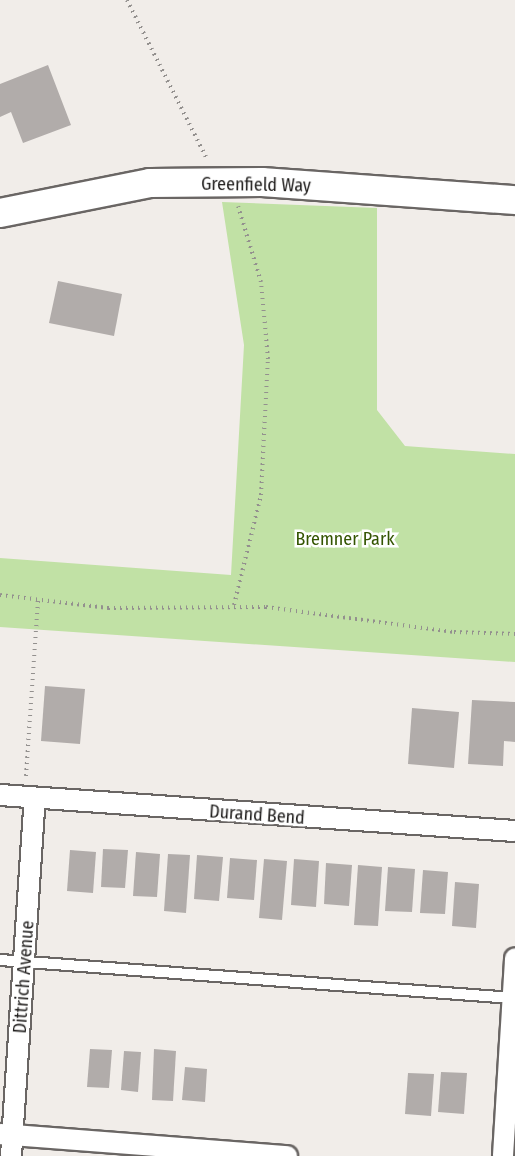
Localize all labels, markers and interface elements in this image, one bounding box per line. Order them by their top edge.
street label: Greenfield Way [201,173,311,197]
park label: Bremner Park [295,528,395,550]
street label: Durand Bend [209,801,305,829]
street label: Dittrich Avenue [9,920,39,1034]

